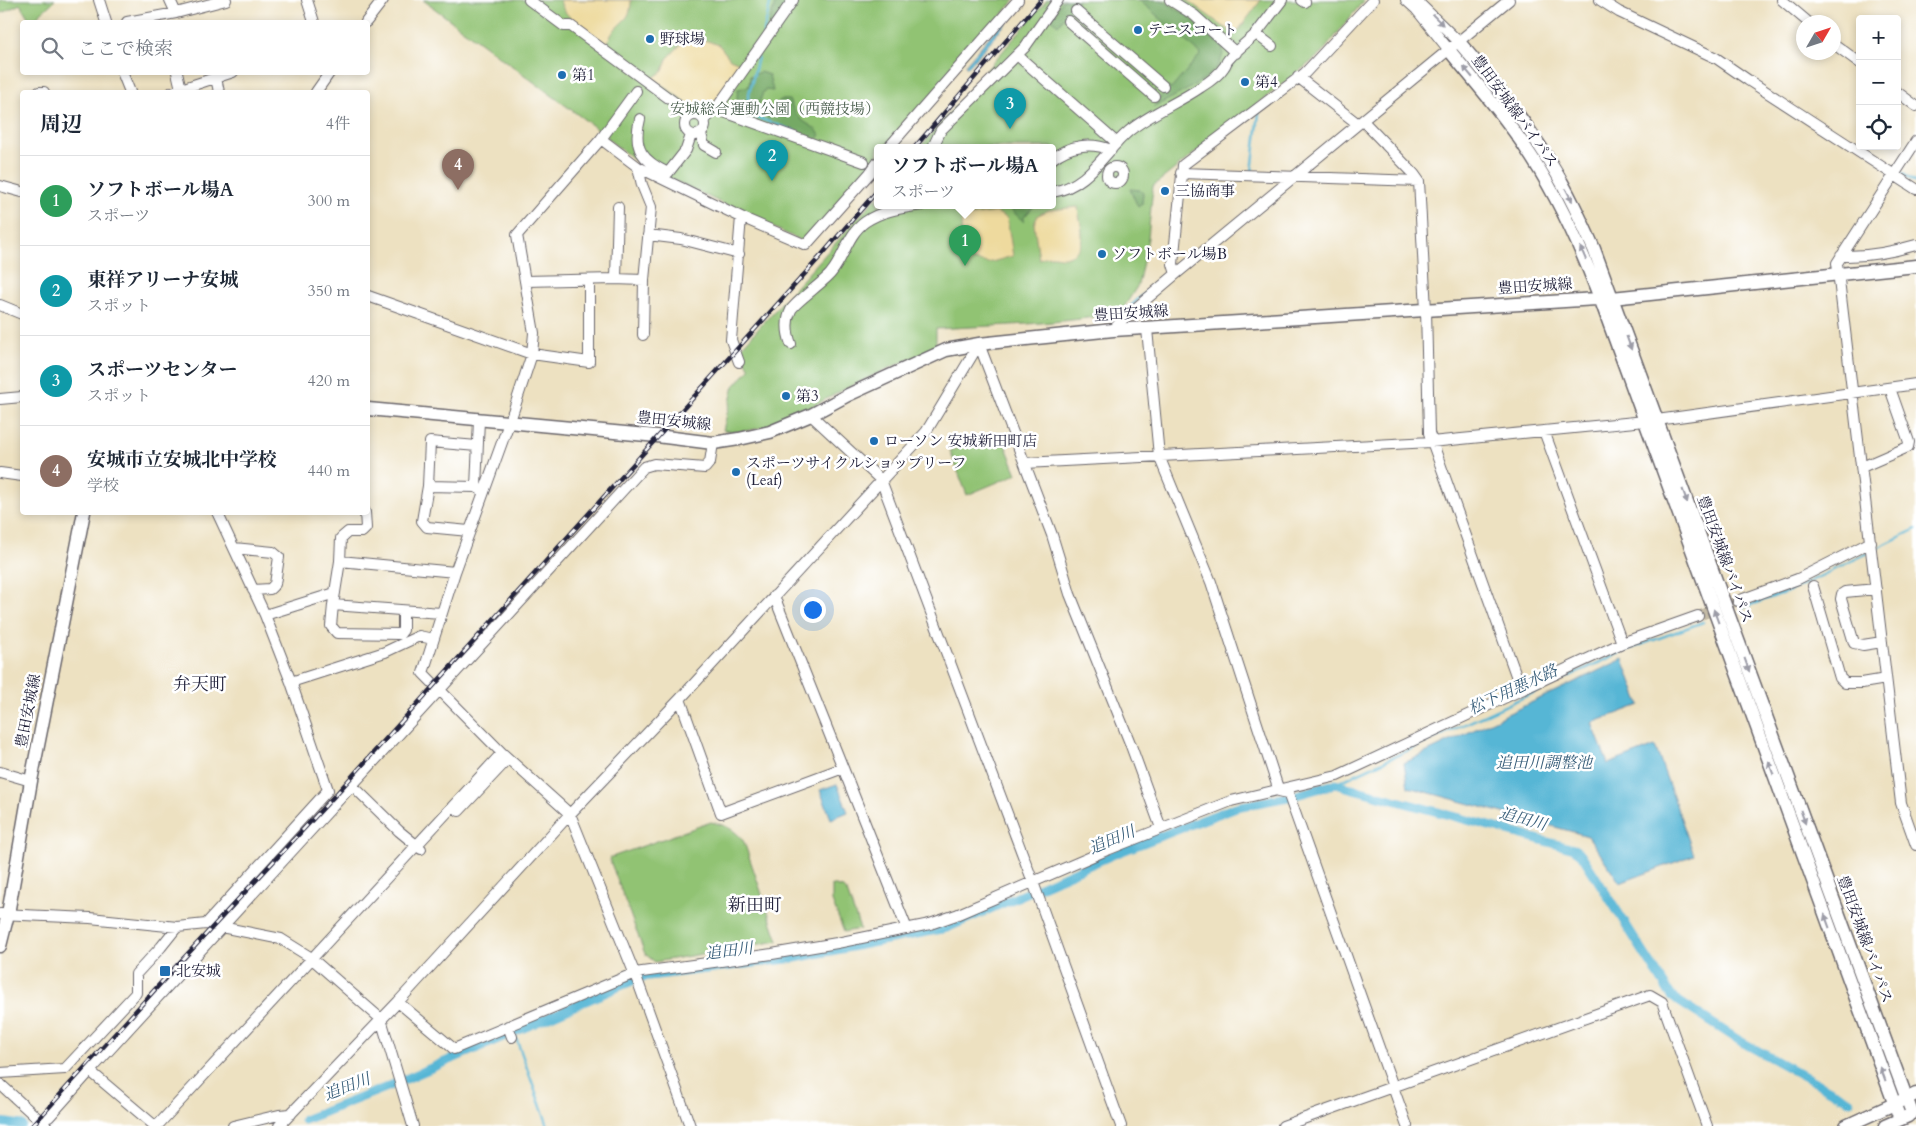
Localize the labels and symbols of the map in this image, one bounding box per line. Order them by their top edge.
one-way arrow [1432,14,1444,26]
north arrow [1796,15,1841,60]
place label: テニスコート [1148,20,1237,40]
marker: テニスコート [1132,24,1144,36]
place label: 野球場 [660,29,705,49]
marker: 野球場 [644,33,656,45]
street label: 豊田安城線バイパス [1467,51,1563,171]
place label: 第1 [572,65,595,85]
one-way arrow [1462,66,1473,79]
marker: 第1 [556,69,568,81]
place label: 第4 [1255,72,1278,92]
marker: 第4 [1239,76,1251,88]
pin: 3 [994,88,1026,129]
park label: 安城総合運動公園（西競技場） [670,99,880,119]
pin: 2 [756,140,788,181]
pin: 4 [442,149,474,190]
place label: 三協商事 [1175,181,1235,201]
marker: 三協商事 [1159,185,1171,197]
one-way arrow [1565,188,1573,202]
pin: 1 [949,225,981,266]
place label: ソフトボール場B [1112,244,1227,264]
one-way arrow [1578,246,1586,260]
marker: ソフトボール場B [1096,248,1108,260]
street label: 豊田安城線 [1497,273,1573,299]
street label: 豊田安城線 [1093,300,1169,326]
one-way arrow [1626,336,1633,351]
place label: 第3 [796,386,819,406]
marker: 第3 [780,390,792,402]
street label: 豊田安城線 [636,407,712,435]
place label: ローソン 安城新田町店 [884,431,1037,451]
marker: ローソン 安城新田町店 [868,435,880,447]
place label: スポーツサイクルショップリーフ (Leaf) [746,453,967,490]
marker: スポーツサイクルショップリーフ (Leaf) [730,466,742,478]
one-way arrow [1681,489,1689,504]
street label: 豊田安城線バイパス [1693,492,1757,626]
your location [800,597,826,623]
one-way arrow [1712,608,1719,623]
one-way arrow [1743,658,1751,673]
water label: 松下用悪水路 [1465,659,1562,720]
street label: 豊田安城線 [11,672,45,750]
district label: 弁天町 [173,672,227,697]
water label: 追田川調整池 [1496,752,1594,774]
one-way arrow [1767,761,1774,776]
water label: 追田川 [1497,802,1551,836]
one-way arrow [1800,810,1807,825]
water label: 追田川 [1086,820,1140,860]
street label: 豊田安城線バイパス [1833,872,1897,1006]
district label: 新田町 [728,893,782,918]
one-way arrow [1823,913,1831,928]
water label: 追田川 [704,937,756,965]
place label: 北安城 [176,961,221,981]
marker: 北安城 [158,964,172,978]
one-way arrow [1879,1066,1886,1081]
water label: 追田川 [321,1067,375,1106]

